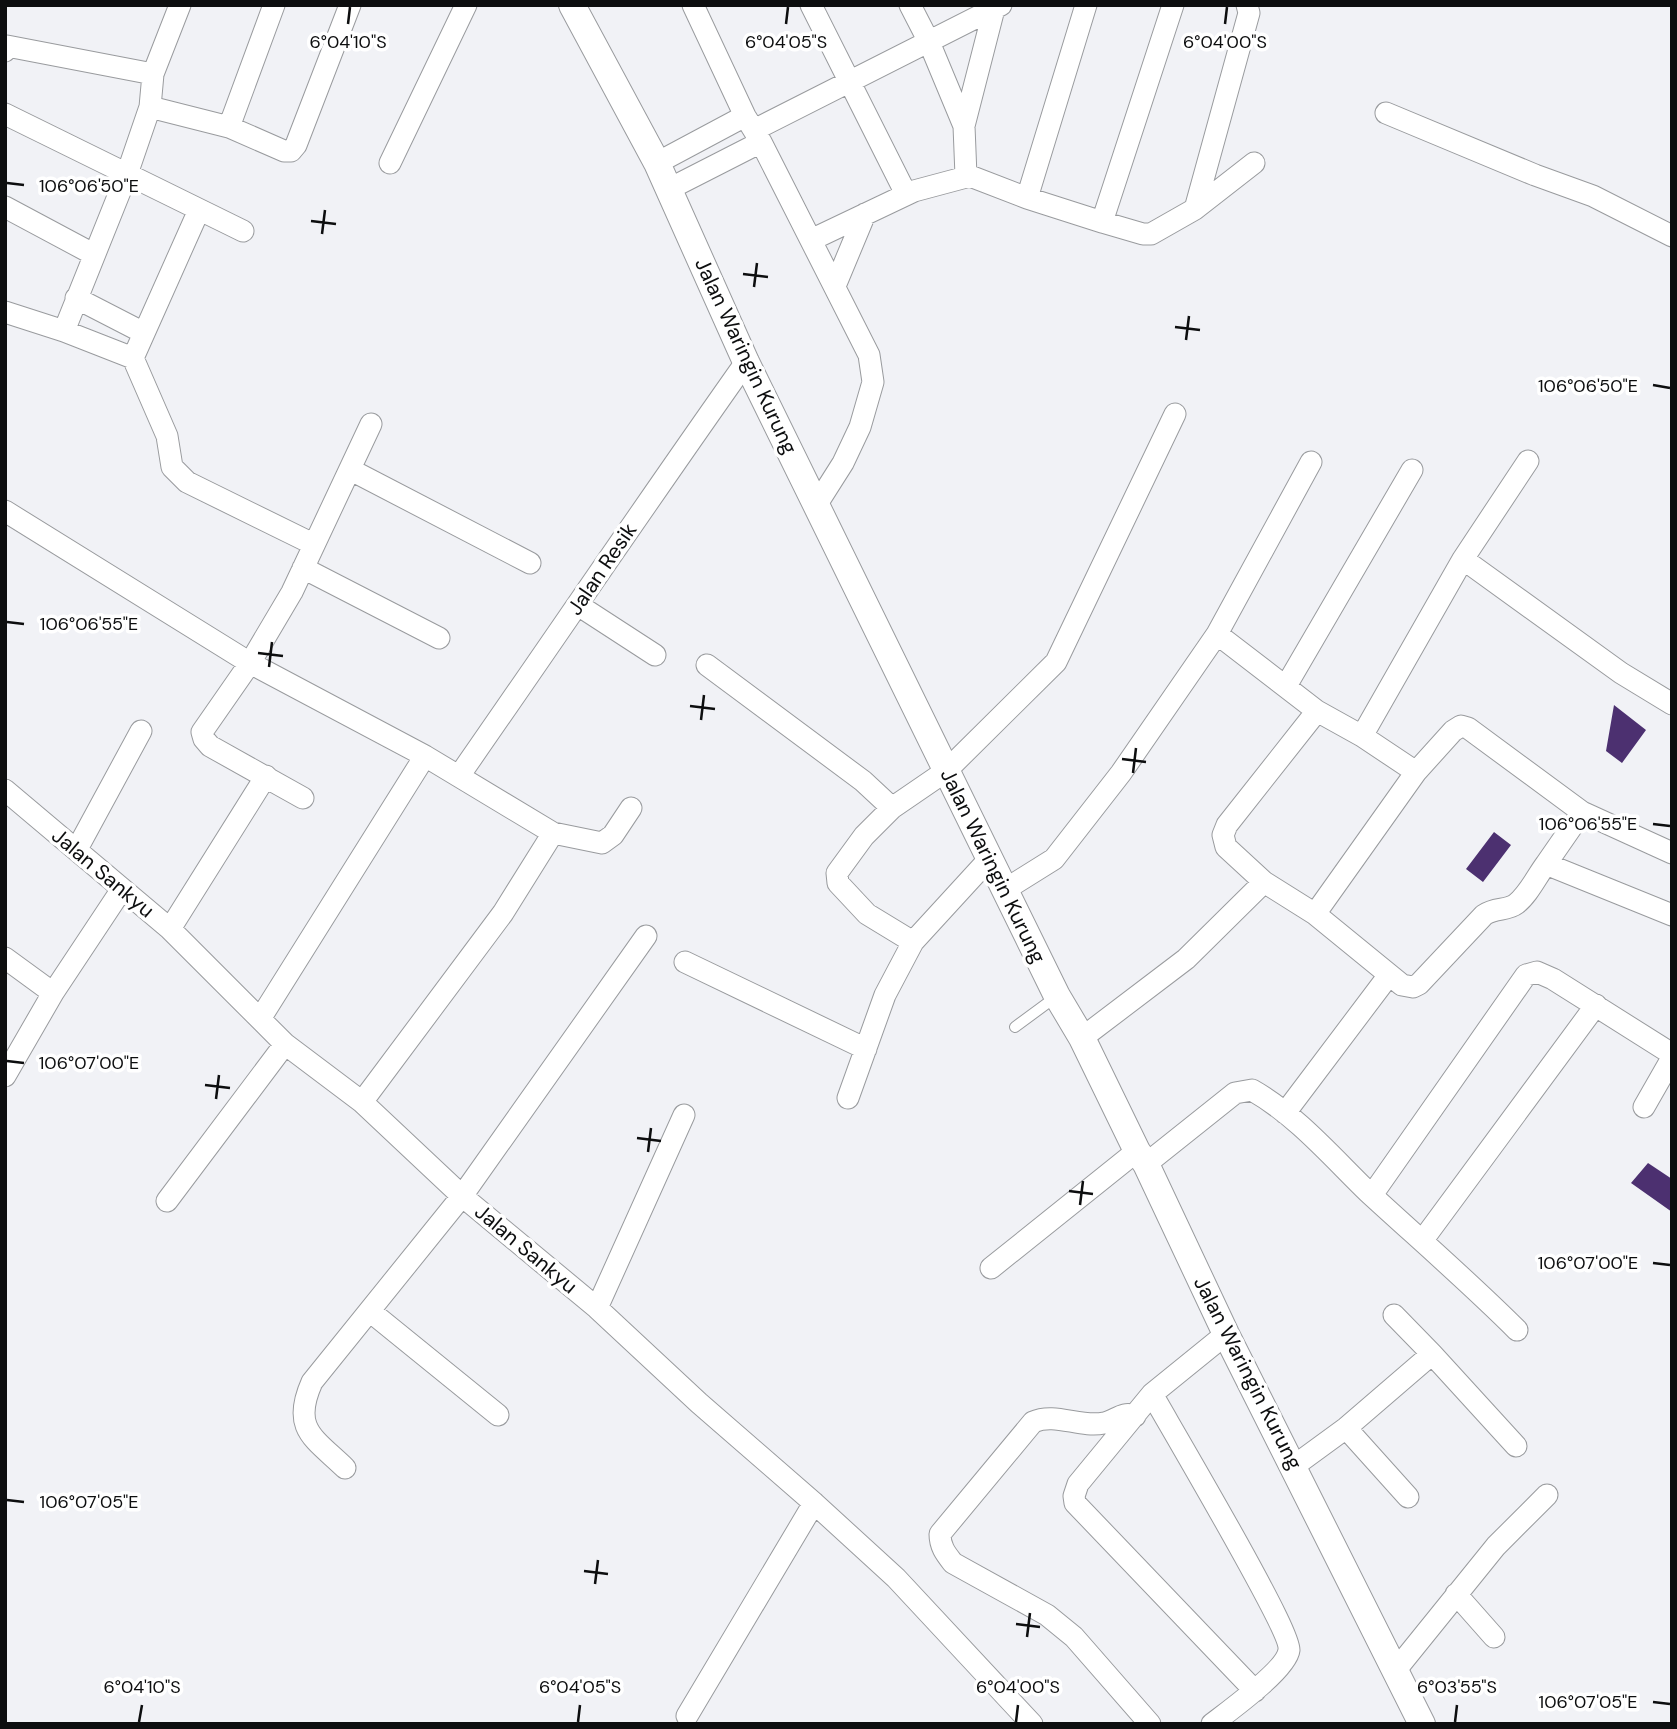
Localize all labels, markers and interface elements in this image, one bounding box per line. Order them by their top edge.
text: 6°04'10"S [309,30,387,54]
text: 6°04'05"S [745,30,827,54]
text: 6°04'00"S [1183,30,1267,54]
text: 106°06'50"E [39,174,139,198]
street label: Jalan Waringin Kurung [688,253,804,459]
text: 106°06'50"E [1538,374,1638,398]
street label: Jalan Resik [561,517,643,621]
text: 106°06'55"E [40,612,138,636]
street label: Jalan Waringin Kurung [934,764,1052,968]
text: 106°06'55"E [1539,812,1637,836]
street label: Jalan Sankyu [46,822,160,924]
text: 106°07'00"E [39,1051,139,1075]
street label: Jalan Sankyu [469,1198,583,1300]
text: 106°07'00"E [1538,1251,1638,1275]
street label: Jalan Waringin Kurung [1187,1272,1309,1475]
text: 106°07'05"E [40,1490,138,1514]
text: 6°04'10"S [103,1675,181,1699]
text: 6°04'05"S [539,1675,621,1699]
text: 6°04'00"S [976,1675,1060,1699]
text: 6°03'55"S [1417,1675,1497,1699]
text: 106°07'05"E [1539,1690,1637,1714]

